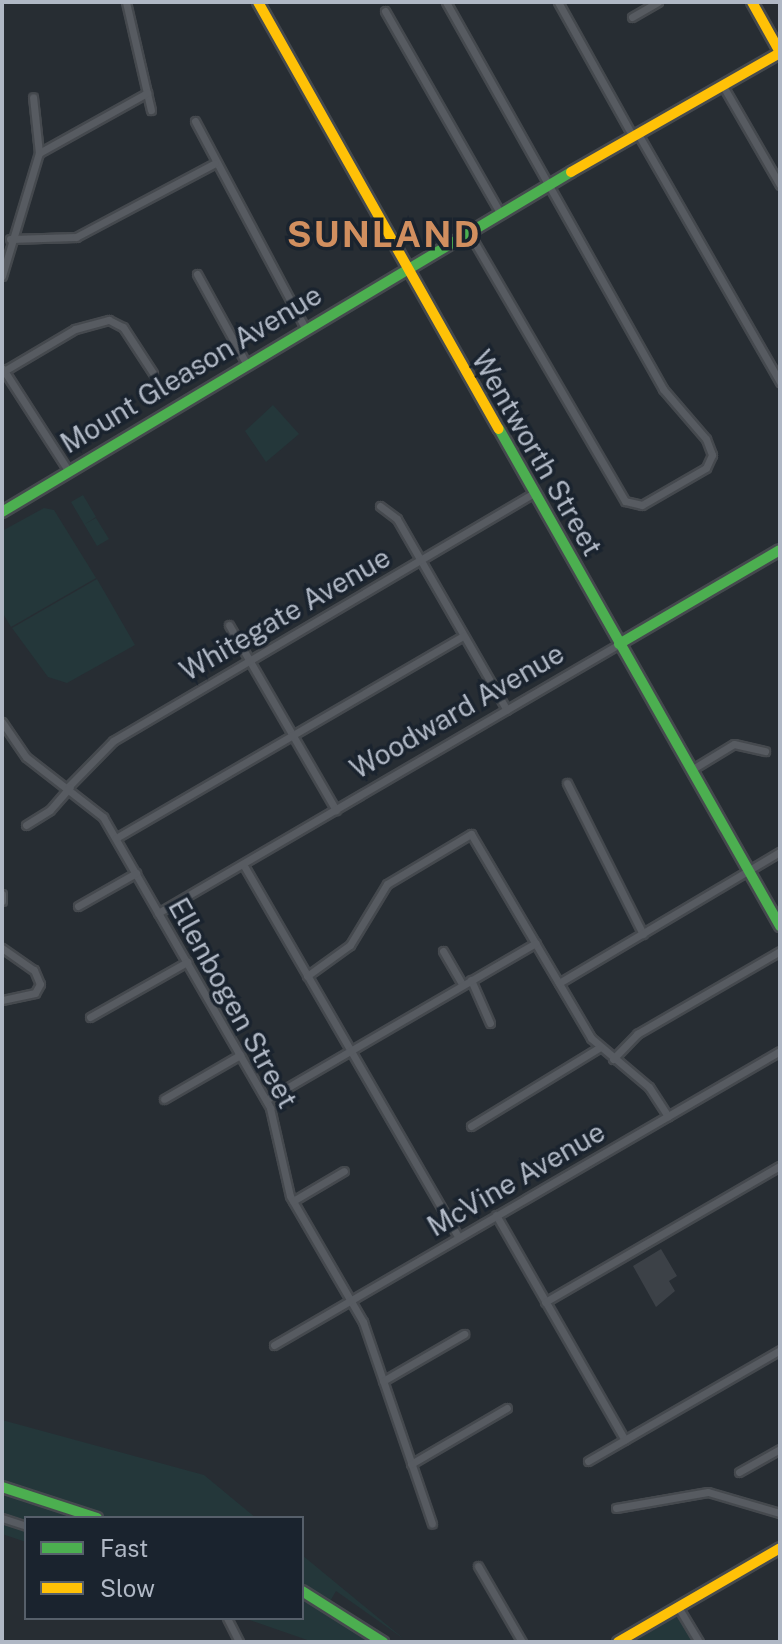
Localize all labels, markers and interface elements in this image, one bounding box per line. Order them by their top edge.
district label: SUNLAND [287,213,481,257]
street label: Mount Gleason Avenue [54,278,328,460]
street label: Wentworth Street [465,344,609,562]
street label: Whitegate Avenue [174,540,396,688]
street label: Woodward Avenue [344,636,570,786]
street label: Ellenbogen Street [161,892,305,1114]
street label: McVine Avenue [421,1115,611,1243]
legend [24,1516,304,1620]
text: Fast [100,1534,148,1562]
text: Slow [100,1574,155,1602]

